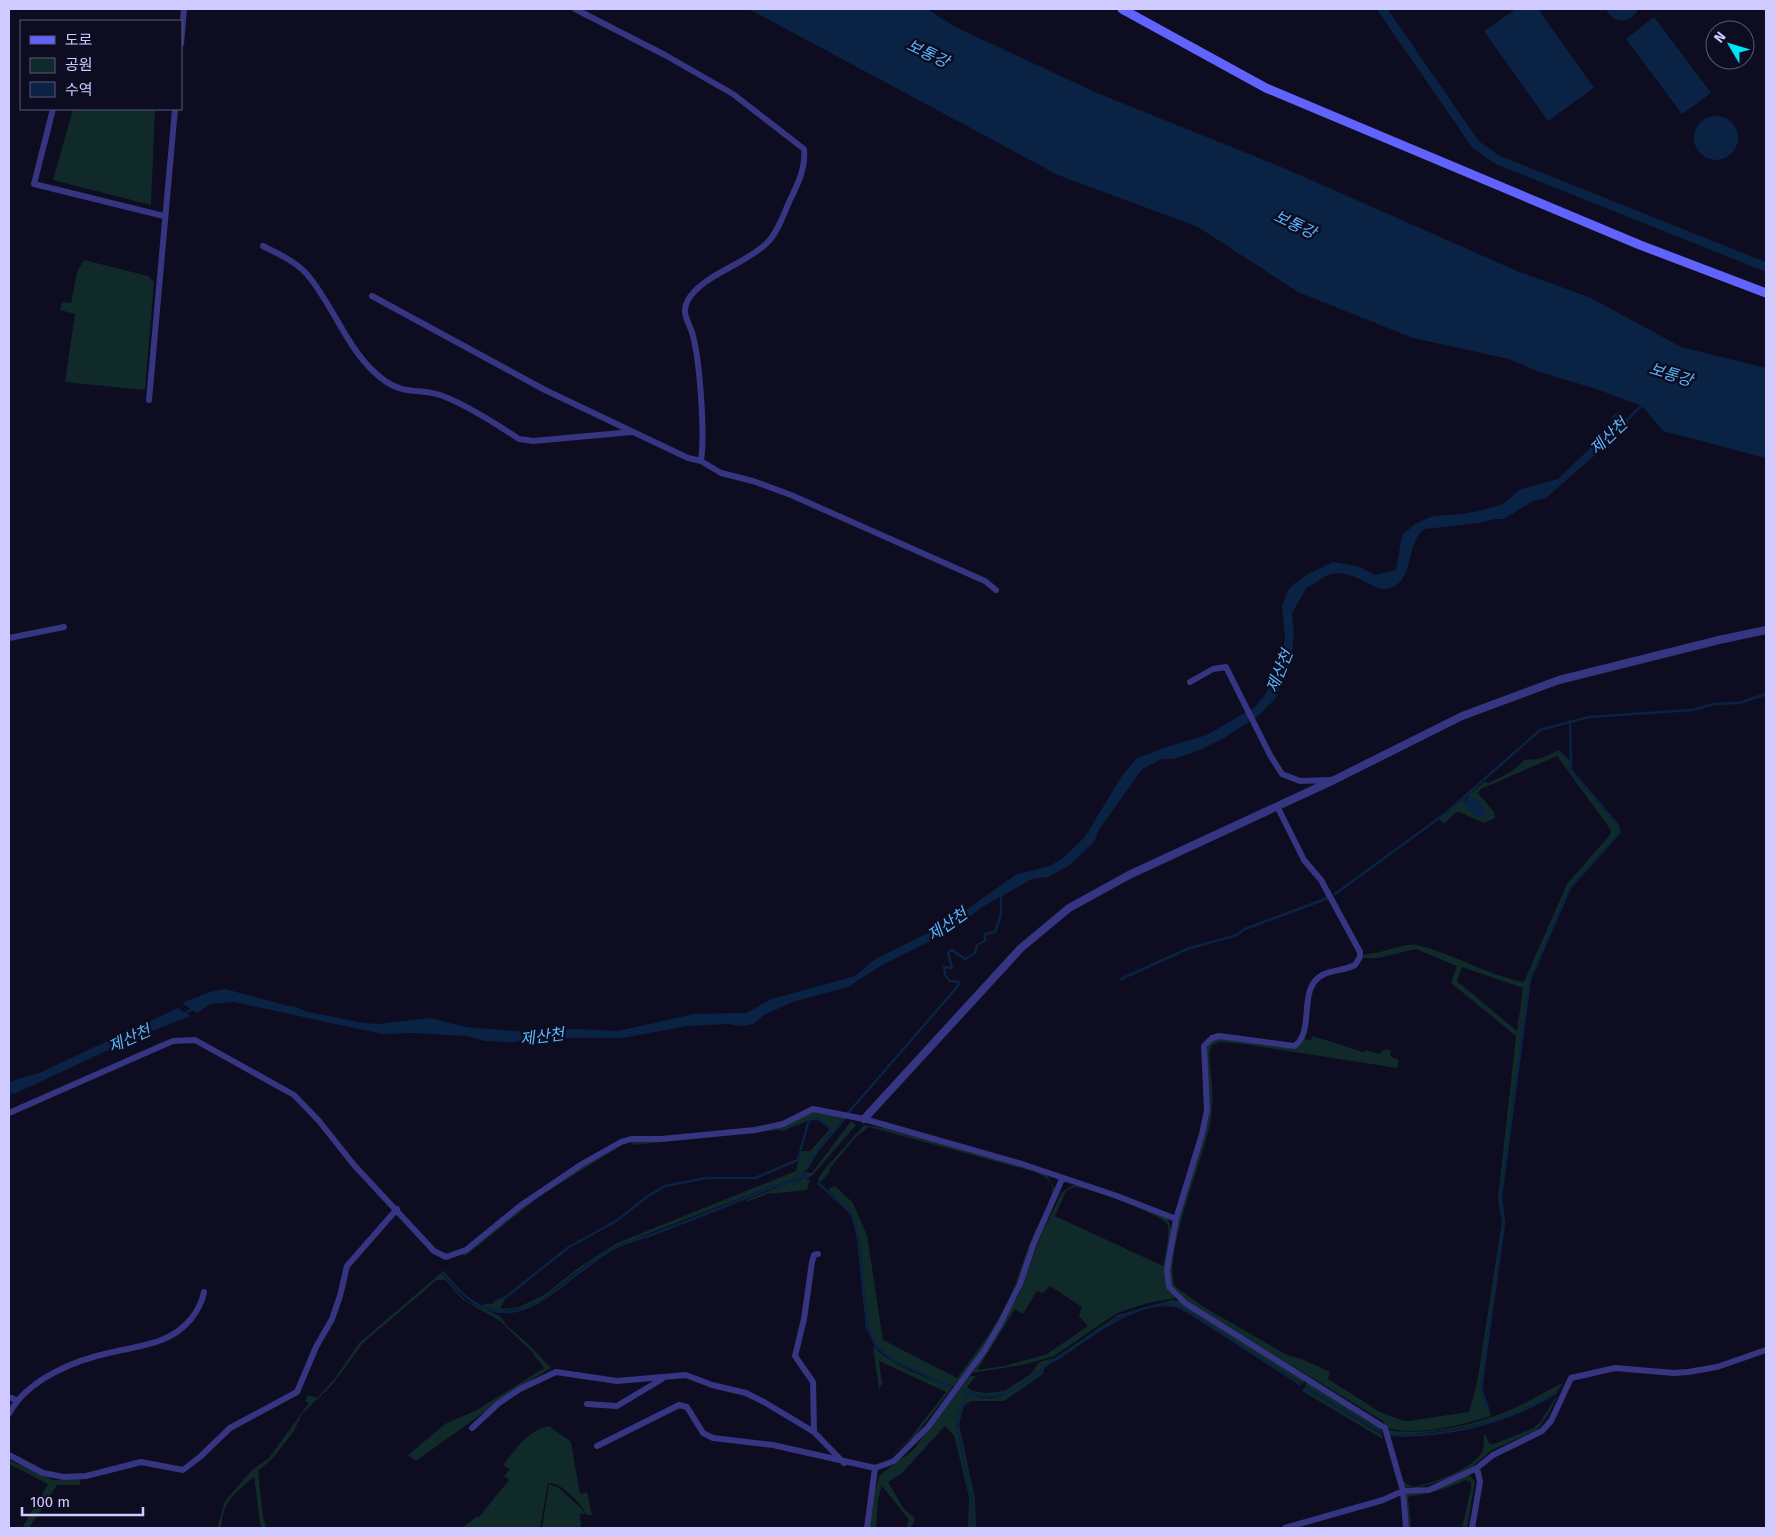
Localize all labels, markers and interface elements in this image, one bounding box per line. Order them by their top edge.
legend [20,20,182,110]
north arrow [1705,20,1755,70]
text: N [1711,28,1730,46]
text: 도로 [65,31,93,49]
water label: 보통강 [904,36,954,72]
text: 공원 [65,56,93,74]
text: 수역 [65,81,93,99]
water label: 보통강 [1271,207,1321,243]
water label: 보통강 [1647,359,1697,391]
water label: 제산천 [1586,413,1633,458]
water label: 제산천 [1262,645,1297,695]
water label: 제산천 [924,903,973,945]
water label: 제산천 [105,1020,155,1056]
water label: 제산천 [519,1024,567,1049]
scale bar [22,1484,144,1516]
text: 100 m [30,1493,70,1511]

